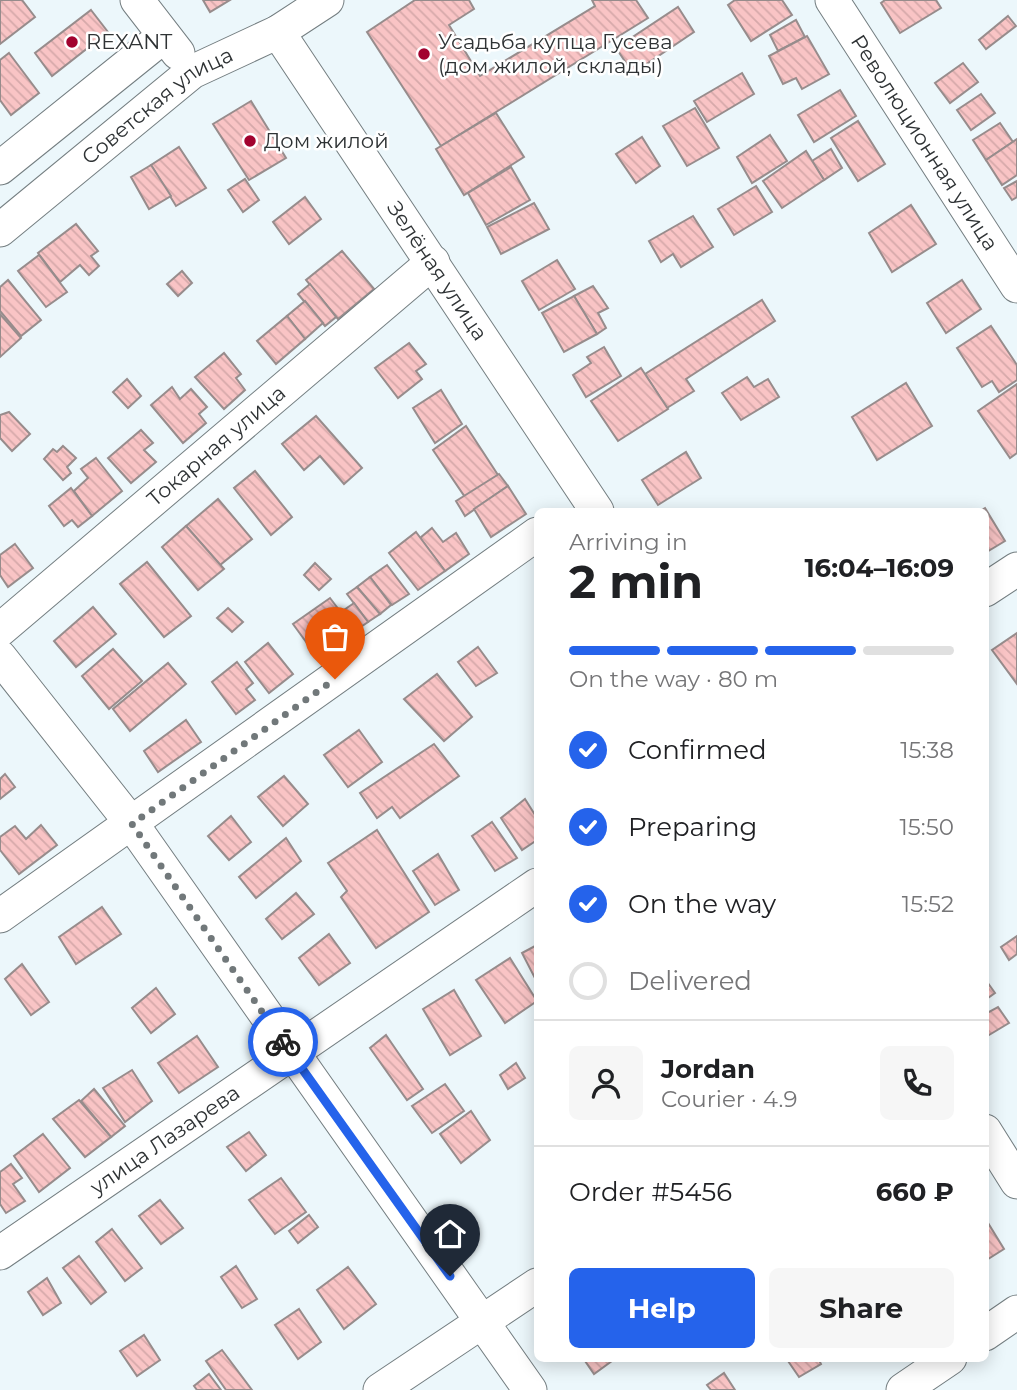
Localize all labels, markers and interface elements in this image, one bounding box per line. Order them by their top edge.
place label: REXANT [86,29,172,54]
place label: Усадьба купца Гусева (дом жилой, склады) [438,29,672,78]
street label: Революционная улица [846,30,1004,255]
marker: REXANT [64,34,80,50]
street label: Советская улица [76,42,237,170]
marker: Усадьба купца Гусева (дом жилой, склады) [416,46,432,62]
place label: Дом жилой [264,128,389,153]
marker: Дом жилой [242,133,258,149]
street label: Зелёная улица [382,196,493,345]
street label: Токарная улица [142,380,290,511]
text: Arriving in [569,528,688,556]
text: 16:04–16:09 [804,552,954,584]
text: 2 min [569,553,703,610]
pin [305,607,365,679]
icon: bag [316,618,354,656]
text: On the way · 80 m [569,665,778,693]
icon: check [569,731,607,769]
text: Confirmed [628,734,767,766]
text: 15:38 [900,736,954,764]
icon: check [569,808,607,846]
text: Preparing [628,811,757,843]
text: 15:50 [900,813,954,841]
icon: check [569,885,607,923]
text: On the way [628,888,776,920]
text: 15:52 [902,890,954,918]
text: Delivered [628,965,752,997]
courier [248,1007,318,1077]
icon: bike [264,1023,302,1061]
button: person [569,1046,643,1120]
button: phone [880,1046,954,1120]
text: Jordan [661,1053,755,1085]
street label: улица Лазарева [84,1080,244,1200]
text: Courier · 4.9 [661,1085,797,1113]
text: Order #5456 [569,1176,732,1208]
text: 660 ₽ [876,1176,954,1208]
pin [420,1204,480,1276]
icon: home [431,1215,469,1253]
button: Help [569,1268,755,1348]
button: Share [769,1268,954,1348]

